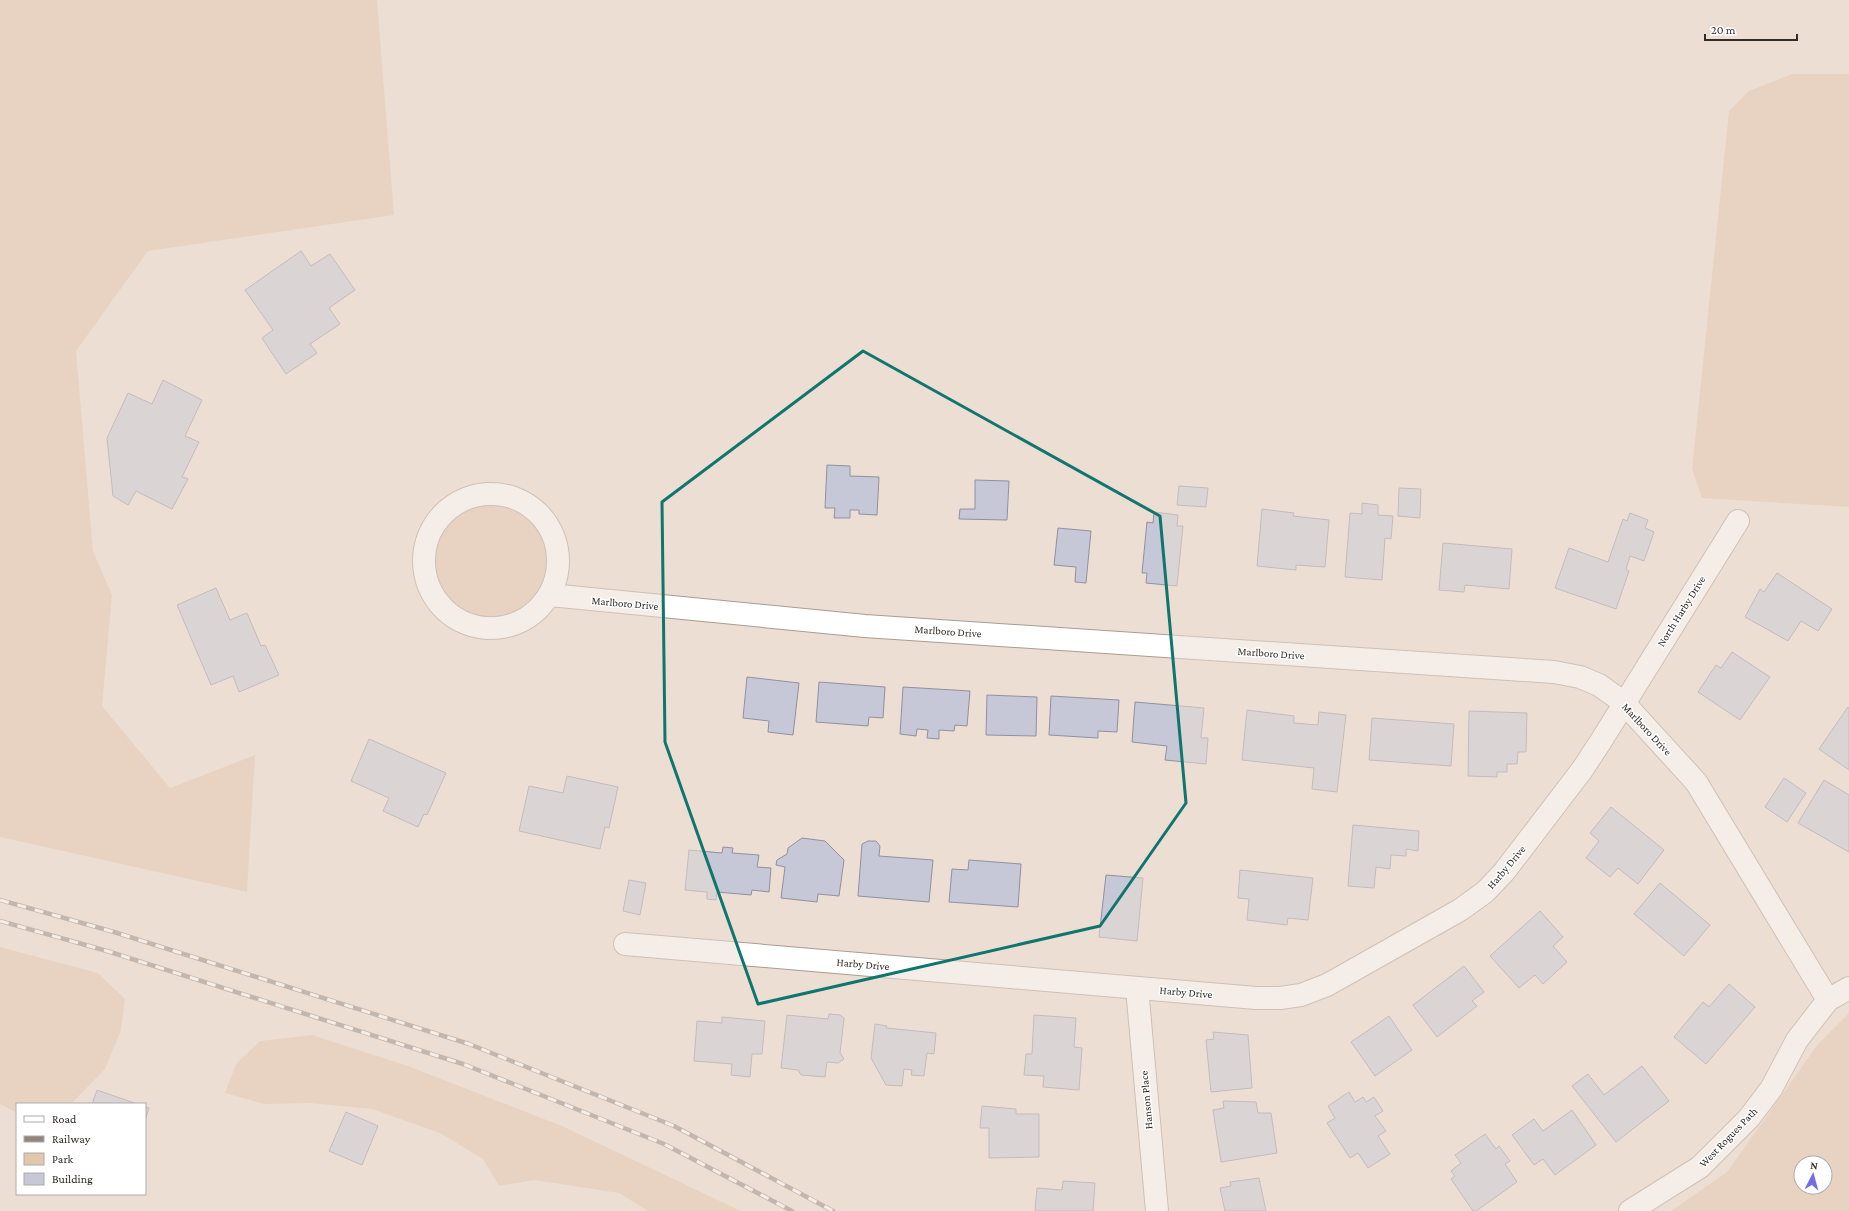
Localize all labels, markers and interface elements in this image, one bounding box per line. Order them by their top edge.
scale bar [1705,16,1797,42]
text: 20 m [1711,23,1736,37]
street label: North Harby Drive [1654,573,1708,649]
street label: Marlboro Drive [591,594,659,612]
street label: Marlboro Drive [914,623,982,639]
street label: Marlboro Drive [1237,645,1305,661]
street label: Marlboro Drive [1620,700,1674,758]
street label: Harby Drive [1484,843,1528,892]
street label: Harby Drive [836,956,890,973]
street label: Harby Drive [1159,984,1213,1001]
street label: Hanson Place [1137,1070,1155,1130]
legend [16,1103,146,1195]
street label: West Rogues Path [1696,1105,1760,1170]
text: Road [52,1112,77,1126]
text: Railway [52,1132,91,1146]
text: Park [52,1152,74,1166]
north arrow [1793,1155,1833,1195]
text: N [1810,1159,1819,1171]
text: Building [52,1172,93,1186]

